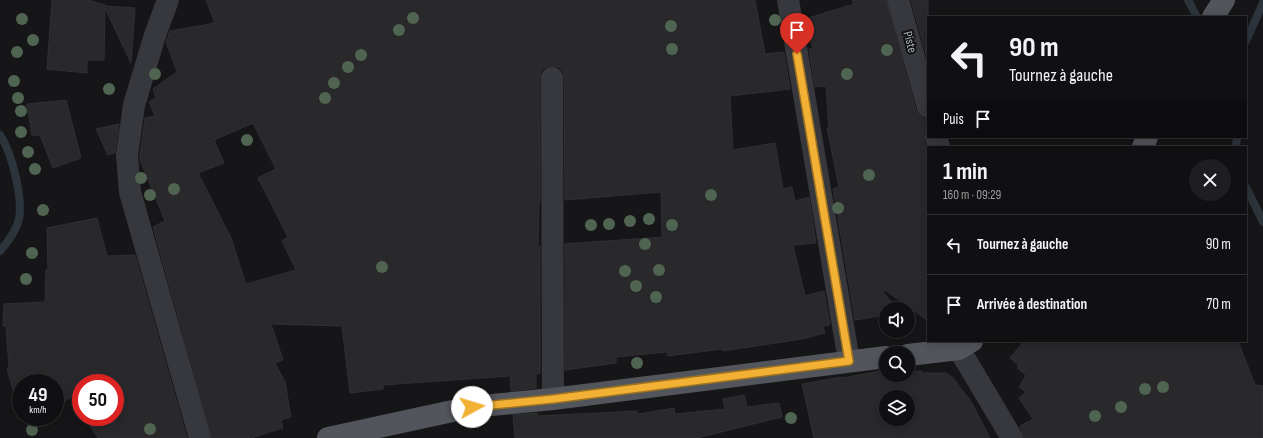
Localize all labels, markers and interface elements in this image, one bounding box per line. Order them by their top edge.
pin [780,13,814,54]
icon: arrive [786,19,808,41]
street label: Piste [899,29,921,55]
text: 90 m [1009,31,1059,64]
icon: left [943,32,995,84]
text: Tournez à gauche [1009,65,1113,86]
icon: arrive [972,108,994,130]
text: Puis [943,110,964,129]
text: 1 min [943,157,988,186]
button: close [1189,159,1231,201]
text: 160 m · 09:29 [943,187,1001,203]
icon: left [943,234,965,256]
text: Tournez à gauche [977,235,1068,254]
text: 90 m [1206,235,1231,254]
icon: arrive [943,294,965,316]
text: Arrivée à destination [977,295,1087,314]
text: 70 m [1206,295,1231,314]
map controls [879,302,915,426]
button: sound [879,302,915,338]
button: search [879,346,915,382]
speed limit sign: 50 [72,374,124,426]
text: 49 [29,383,47,407]
position arrow [451,386,493,428]
button: layers [879,390,915,426]
text: km/h [29,404,47,416]

